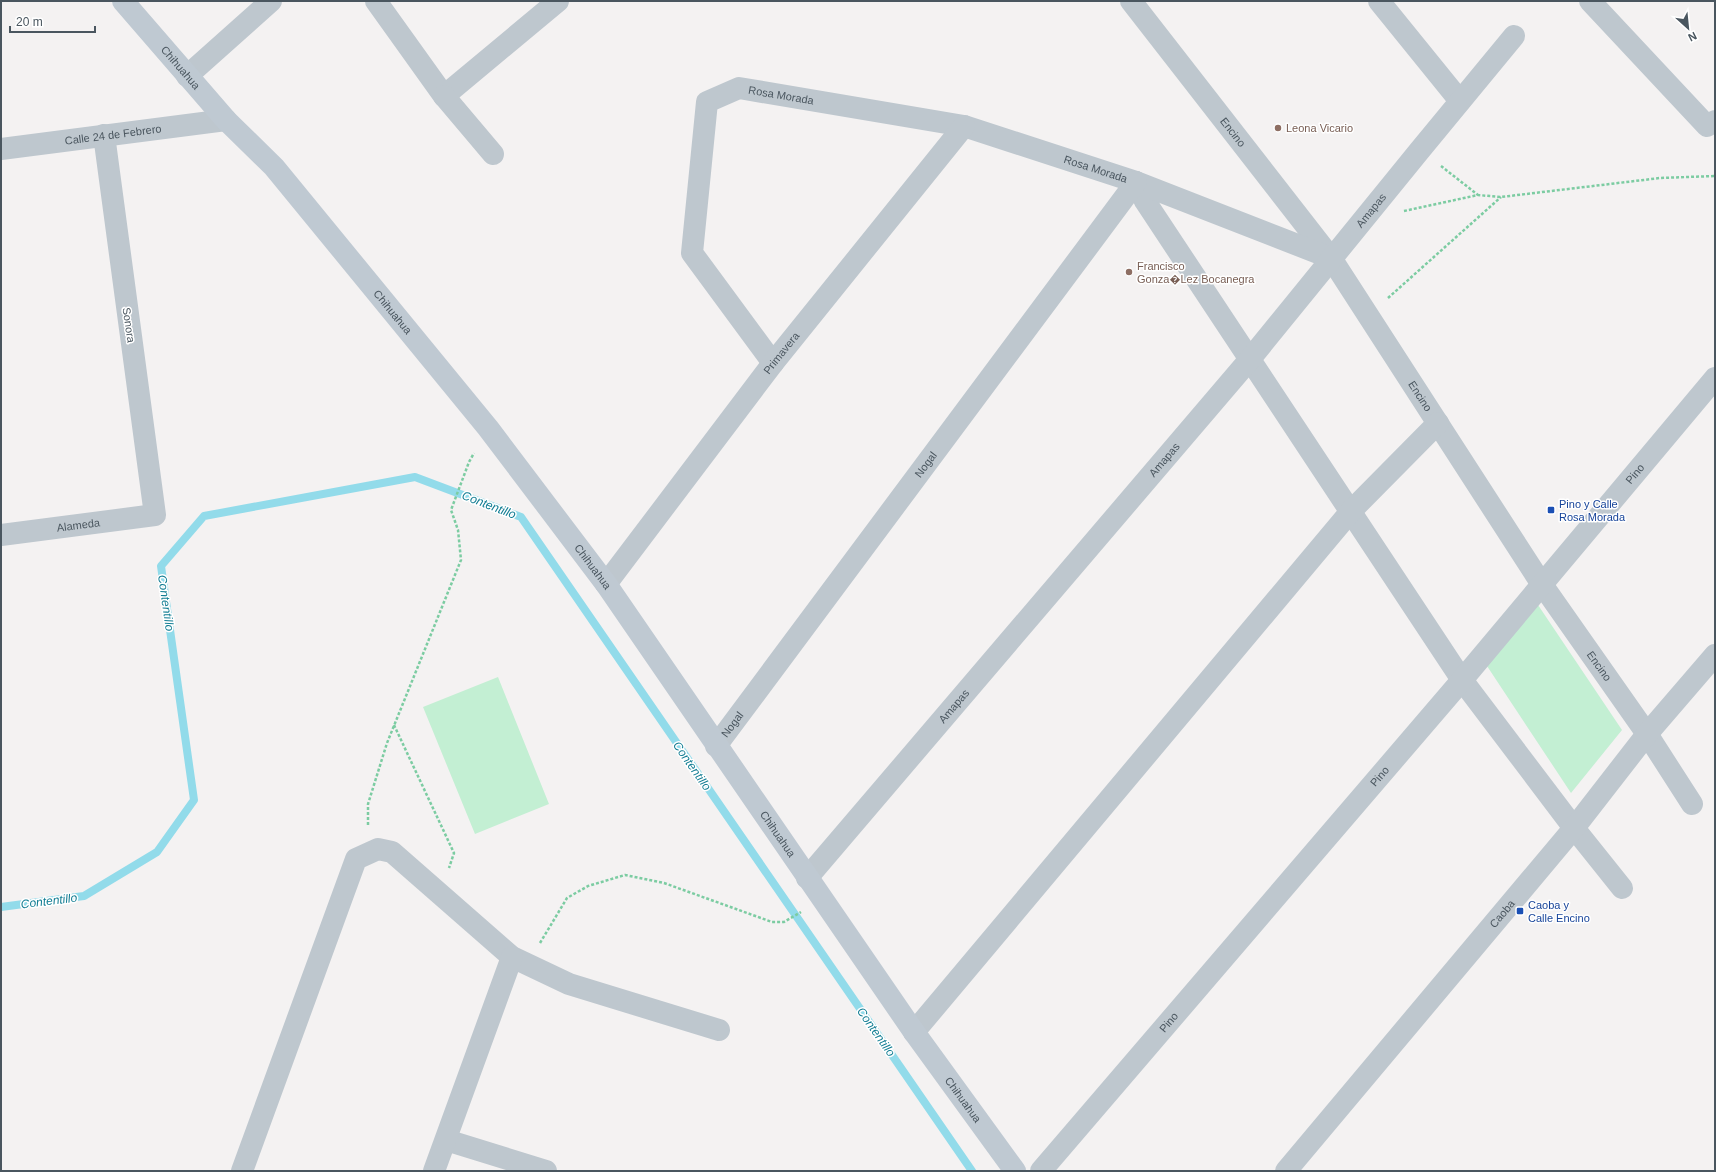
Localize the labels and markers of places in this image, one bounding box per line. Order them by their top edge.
place label: Leona Vicario [1286,122,1353,134]
marker: Leona Vicario [1273,123,1283,133]
place label: Francisco Gonza�Lez Bocanegra [1137,260,1255,285]
marker: Francisco Gonza�Lez Bocanegra [1124,267,1134,277]
place label: Pino y Calle Rosa Morada [1559,498,1626,523]
marker: Pino y Calle Rosa Morada [1546,505,1556,515]
place label: Caoba y Calle Encino [1528,899,1590,924]
marker: Caoba y Calle Encino [1515,906,1525,916]

